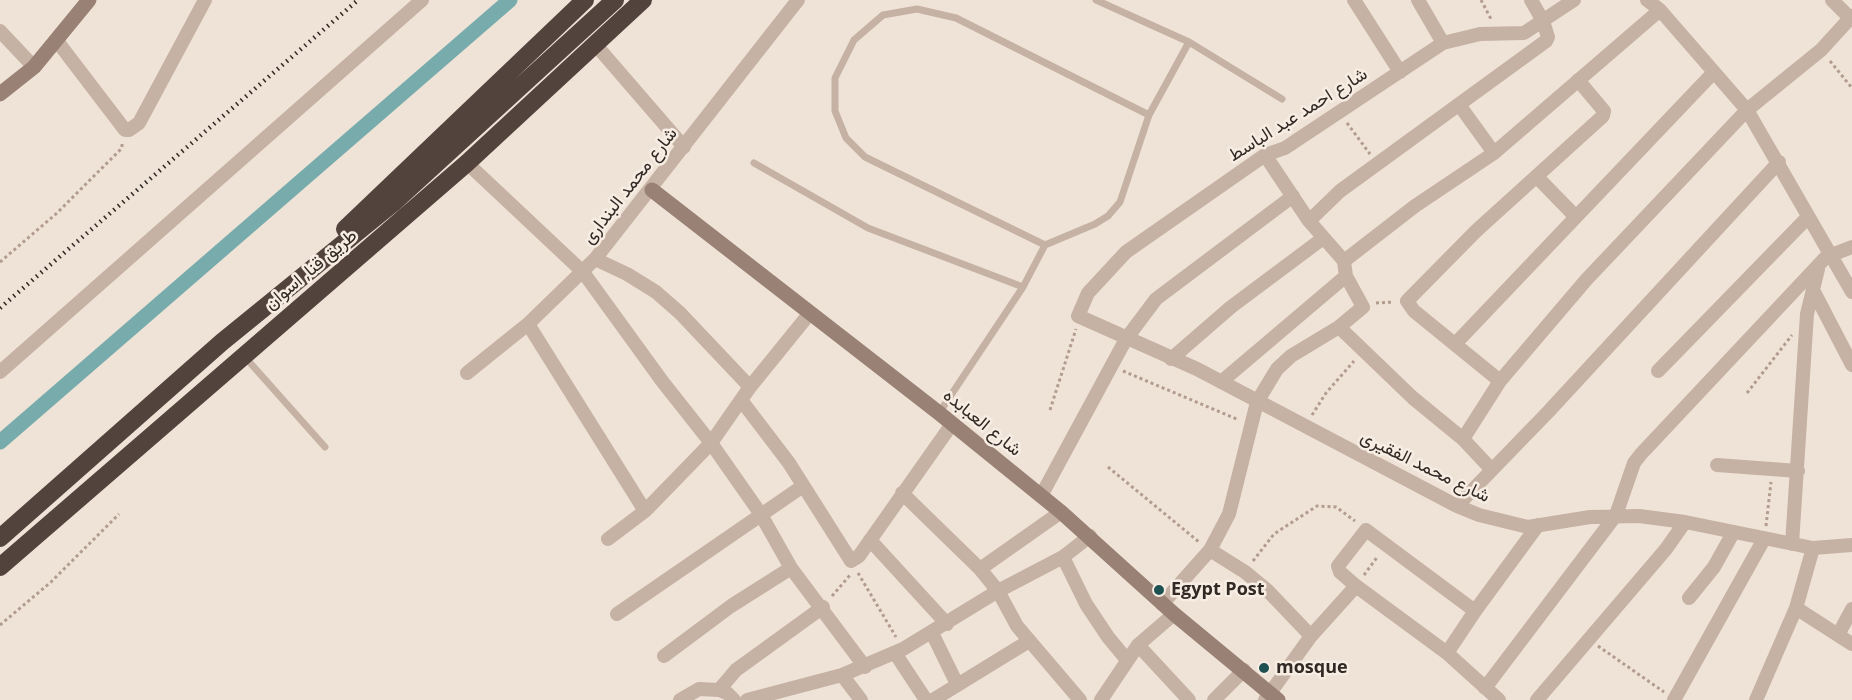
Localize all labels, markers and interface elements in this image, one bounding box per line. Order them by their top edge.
street label: شارع احمد عبد الباسط [1225,63,1371,167]
street label: شارع محمد البندارى [578,124,682,248]
street label: طريق قنا, اسوان [260,225,362,315]
street label: شارع العبابده [938,385,1026,461]
street label: شارع محمد الفقيرى [1357,426,1493,508]
place label: Egypt Post [1171,579,1265,601]
marker: Egypt Post [1152,583,1166,597]
place label: mosque [1276,657,1348,679]
marker: mosque [1257,661,1271,675]

